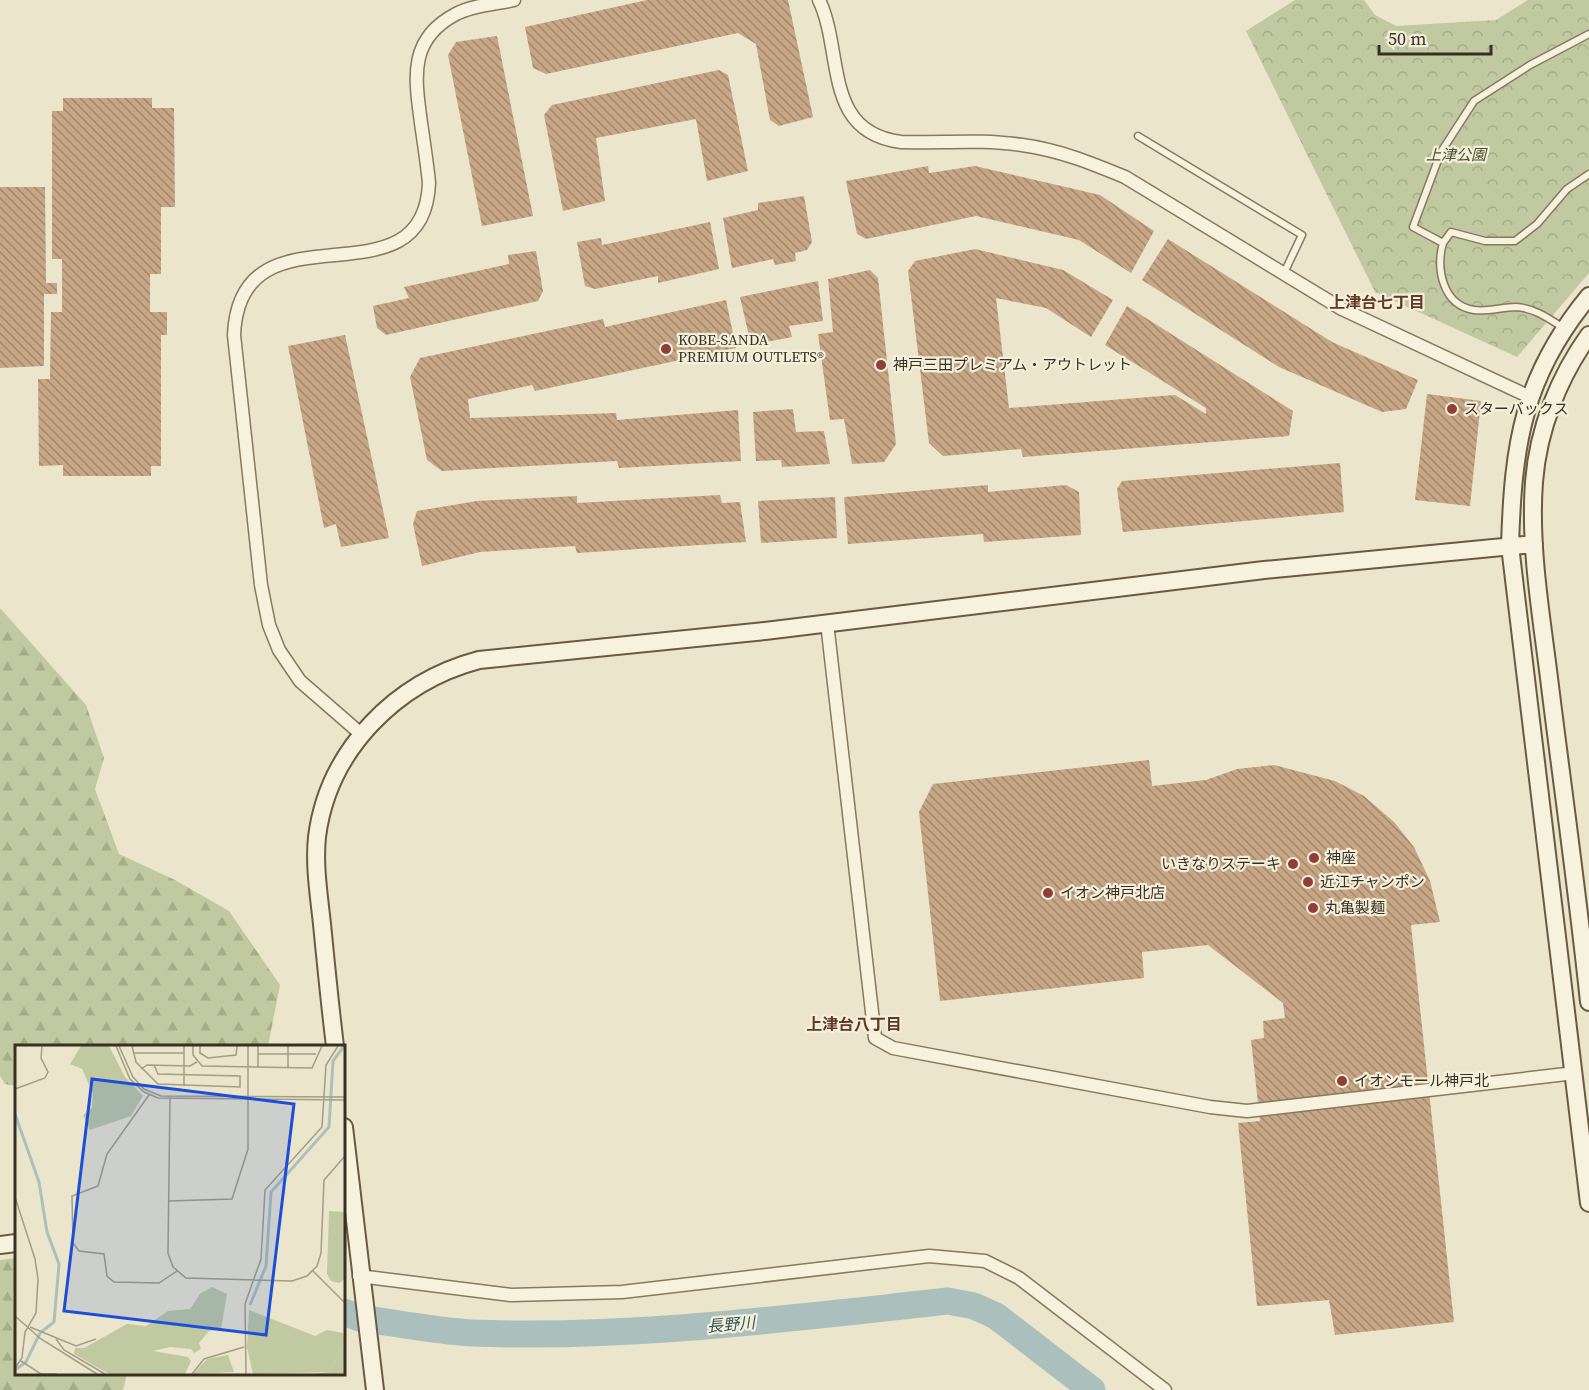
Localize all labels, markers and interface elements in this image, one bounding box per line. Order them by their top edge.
scale bar [1379,18,1492,56]
text: 50 m [1388,26,1426,51]
park label: 上津公園 [1426,144,1488,165]
district label: 上津台七丁目 [1329,291,1425,313]
place label: KOBE-SANDA PREMIUM OUTLETS® [678,329,824,367]
marker: KOBE-SANDA PREMIUM OUTLETS® [659,342,673,356]
place label: 神戸三田プレミアム・アウトレット [893,354,1132,375]
marker: 神戸三田プレミアム・アウトレット [874,358,888,372]
place label: スターバックス [1464,398,1568,419]
marker: スターバックス [1445,402,1459,416]
place label: 神座 [1326,847,1356,868]
marker: 神座 [1307,851,1321,865]
place label: いきなりステーキ [1161,853,1281,874]
marker: いきなりステーキ [1286,857,1300,871]
place label: 近江チャンポン [1320,871,1425,892]
marker: 近江チャンポン [1301,875,1315,889]
place label: イオン神戸北店 [1060,882,1165,903]
marker: イオン神戸北店 [1041,886,1055,900]
place label: 丸亀製麺 [1325,897,1385,918]
marker: 丸亀製麺 [1306,901,1320,915]
district label: 上津台八丁目 [806,1013,902,1035]
inset map [15,1045,345,1375]
place label: イオンモール神戸北 [1354,1070,1489,1091]
marker: イオンモール神戸北 [1335,1074,1349,1088]
water label: 長野川 [706,1311,758,1337]

